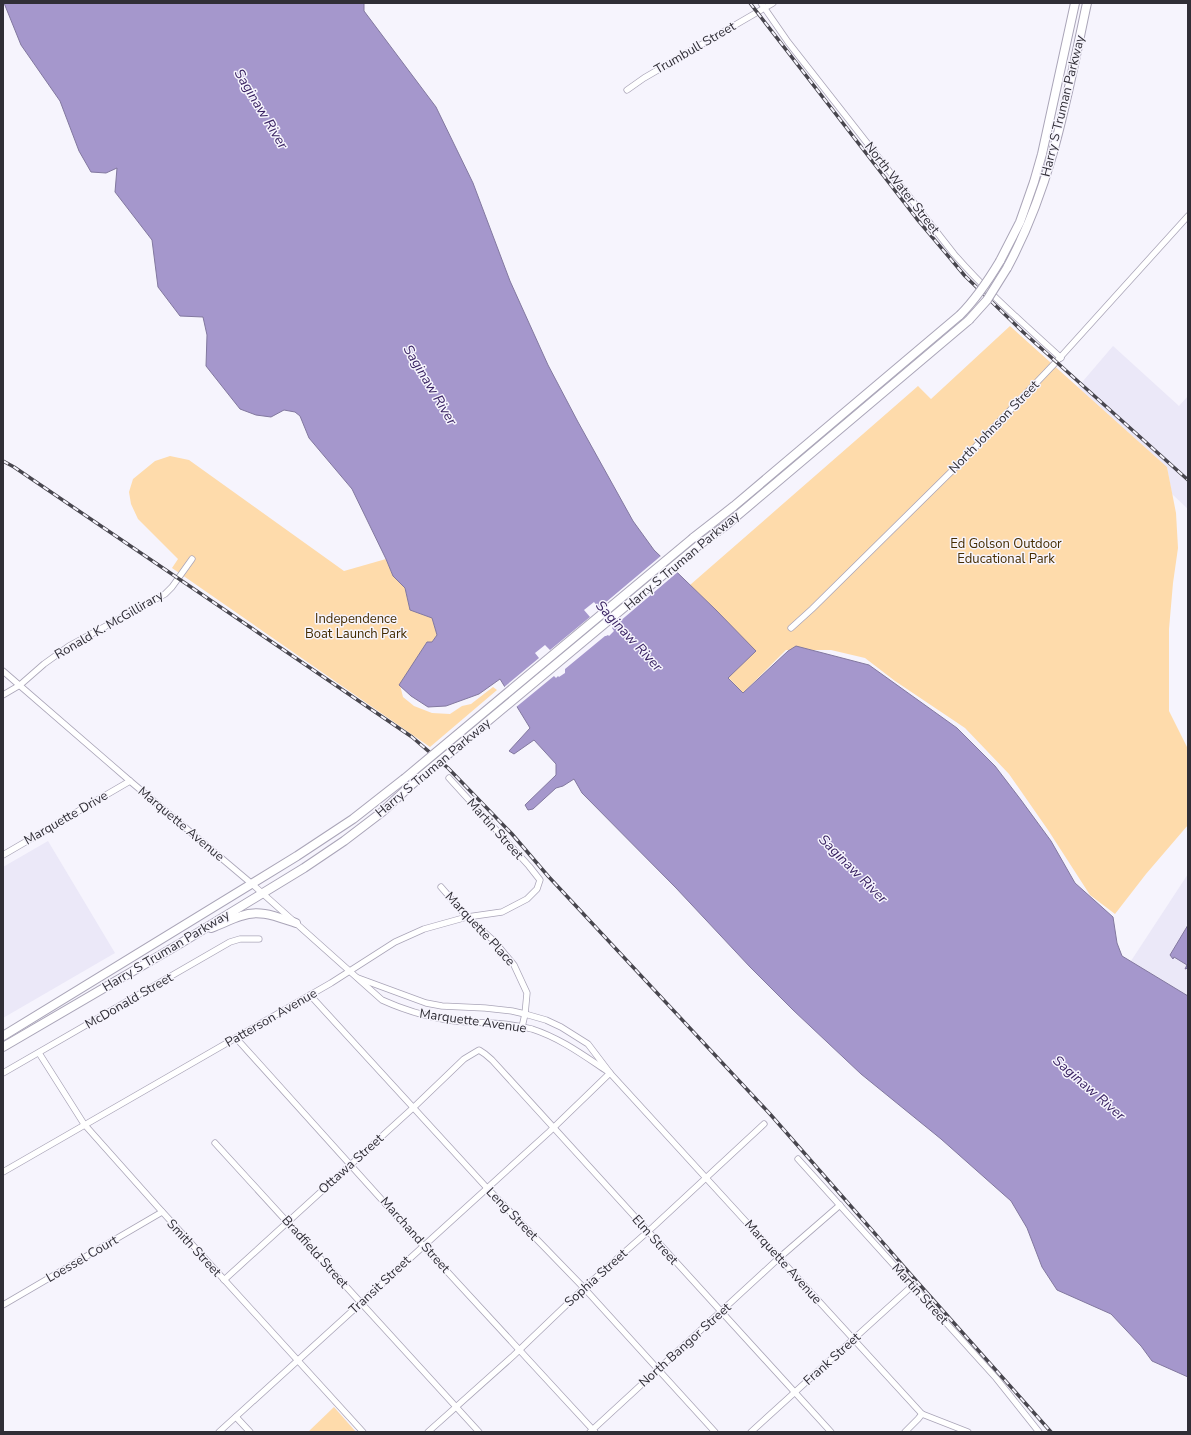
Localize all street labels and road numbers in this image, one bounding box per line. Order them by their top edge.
street label: Trumbull Street [651,17,739,79]
street label: Harry S Truman Parkway [1037,33,1089,179]
street label: North Water Street [860,138,944,238]
street label: North Johnson Street [945,376,1044,477]
street label: Harry S Truman Parkway [621,507,744,615]
street label: Ronald K. McGillirary [51,586,167,664]
street label: Harry S Truman Parkway [372,714,495,822]
street label: Marquette Avenue [134,782,228,866]
street label: Marquette Drive [21,787,111,849]
street label: Martin Street [463,794,528,864]
street label: Marquette Place [441,888,519,970]
street label: Harry S Truman Parkway [99,906,233,996]
street label: McDonald Street [82,968,177,1033]
street label: Patterson Avenue [222,984,320,1052]
street label: Marquette Avenue [418,1005,528,1037]
street label: Ottawa Street [314,1130,388,1198]
street label: Leng Street [482,1183,542,1245]
street label: Marchand Street [376,1193,454,1277]
street label: Elm Street [628,1211,683,1269]
street label: Bradfield Street [277,1212,353,1293]
street label: Smith Street [163,1215,226,1281]
street label: Marquette Avenue [740,1216,826,1308]
street label: Loessel Court [43,1231,122,1287]
street label: Sophia Street [561,1245,632,1311]
street label: Transit Street [345,1251,415,1318]
street label: Martin Street [888,1259,953,1329]
street label: North Bangor Street [635,1298,735,1391]
street label: Frank Street [800,1328,865,1389]

